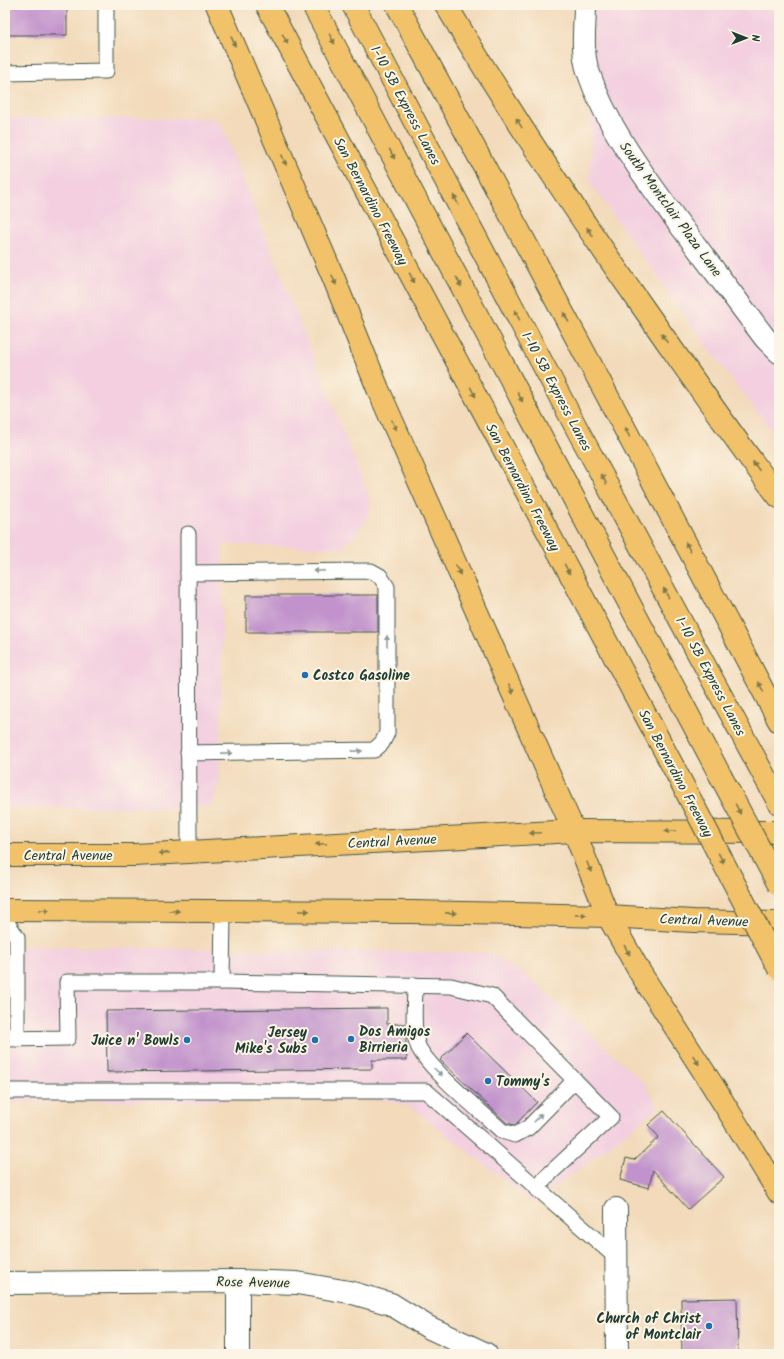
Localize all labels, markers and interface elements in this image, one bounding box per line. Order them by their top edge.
north arrow [726,18,766,58]
one-way arrow [282,34,288,45]
one-way arrow [328,34,335,45]
one-way arrow [230,35,236,46]
text: N [746,35,764,42]
street label: I-10 SB Express Lanes [364,42,446,169]
one-way arrow [515,117,522,129]
street label: San Bernardino Freeway [327,133,413,270]
street label: South Montclair Plaza Lane [613,137,727,283]
one-way arrow [389,149,396,160]
one-way arrow [281,155,287,166]
one-way arrow [453,194,459,206]
one-way arrow [586,226,594,237]
one-way arrow [409,272,415,284]
one-way arrow [332,275,338,287]
one-way arrow [456,276,463,288]
one-way arrow [513,309,520,321]
one-way arrow [563,311,569,323]
street label: I-10 SB Express Lanes [515,328,597,455]
one-way arrow [660,333,668,344]
one-way arrow [470,387,476,398]
one-way arrow [516,391,523,403]
one-way arrow [391,419,397,431]
street label: San Bernardino Freeway [479,419,565,556]
one-way arrow [624,426,631,438]
one-way arrow [752,460,760,471]
one-way arrow [601,473,608,485]
one-way arrow [685,541,691,552]
one-way arrow [564,563,571,575]
one-way arrow [455,565,461,576]
one-way arrow [313,568,325,575]
one-way arrow [663,588,669,599]
street label: I-10 SB Express Lanes [669,613,751,740]
one-way arrow [384,634,390,647]
place label: Costco Gasoline [313,665,410,687]
marker: Costco Gasoline [300,670,310,680]
one-way arrow [758,681,764,693]
one-way arrow [508,683,514,695]
street label: San Bernardino Freeway [632,705,718,842]
one-way arrow [351,747,363,754]
one-way arrow [221,750,234,756]
one-way arrow [735,803,741,815]
one-way arrow [663,828,676,834]
street label: Central Avenue [347,829,438,855]
one-way arrow [529,829,541,836]
one-way arrow [315,841,327,848]
street label: Central Avenue [23,845,113,867]
one-way arrow [158,850,170,857]
one-way arrow [717,852,724,864]
one-way arrow [586,861,592,873]
one-way arrow [38,907,51,913]
one-way arrow [168,908,181,914]
one-way arrow [298,908,311,914]
street label: Central Avenue [659,908,750,934]
one-way arrow [445,909,457,916]
one-way arrow [575,912,588,918]
one-way arrow [624,944,631,955]
place label: Dos Amigos Birrieria [359,1021,431,1059]
place label: Jersey Mike's Subs [235,1022,308,1060]
place label: Juice n' Bowls [91,1030,179,1052]
marker: Dos Amigos Birrieria [346,1034,356,1044]
marker: Juice n' Bowls [182,1035,192,1045]
marker: Jersey Mike's Subs [310,1035,320,1045]
one-way arrow [692,1055,700,1065]
one-way arrow [433,1068,443,1077]
place label: Tommy's [496,1071,550,1093]
marker: Tommy's [483,1076,493,1086]
one-way arrow [533,1113,543,1123]
street label: Rose Avenue [216,1271,291,1295]
place label: Church of Christ of Montclair [597,1308,702,1346]
marker: Church of Christ of Montclair [704,1321,714,1331]

